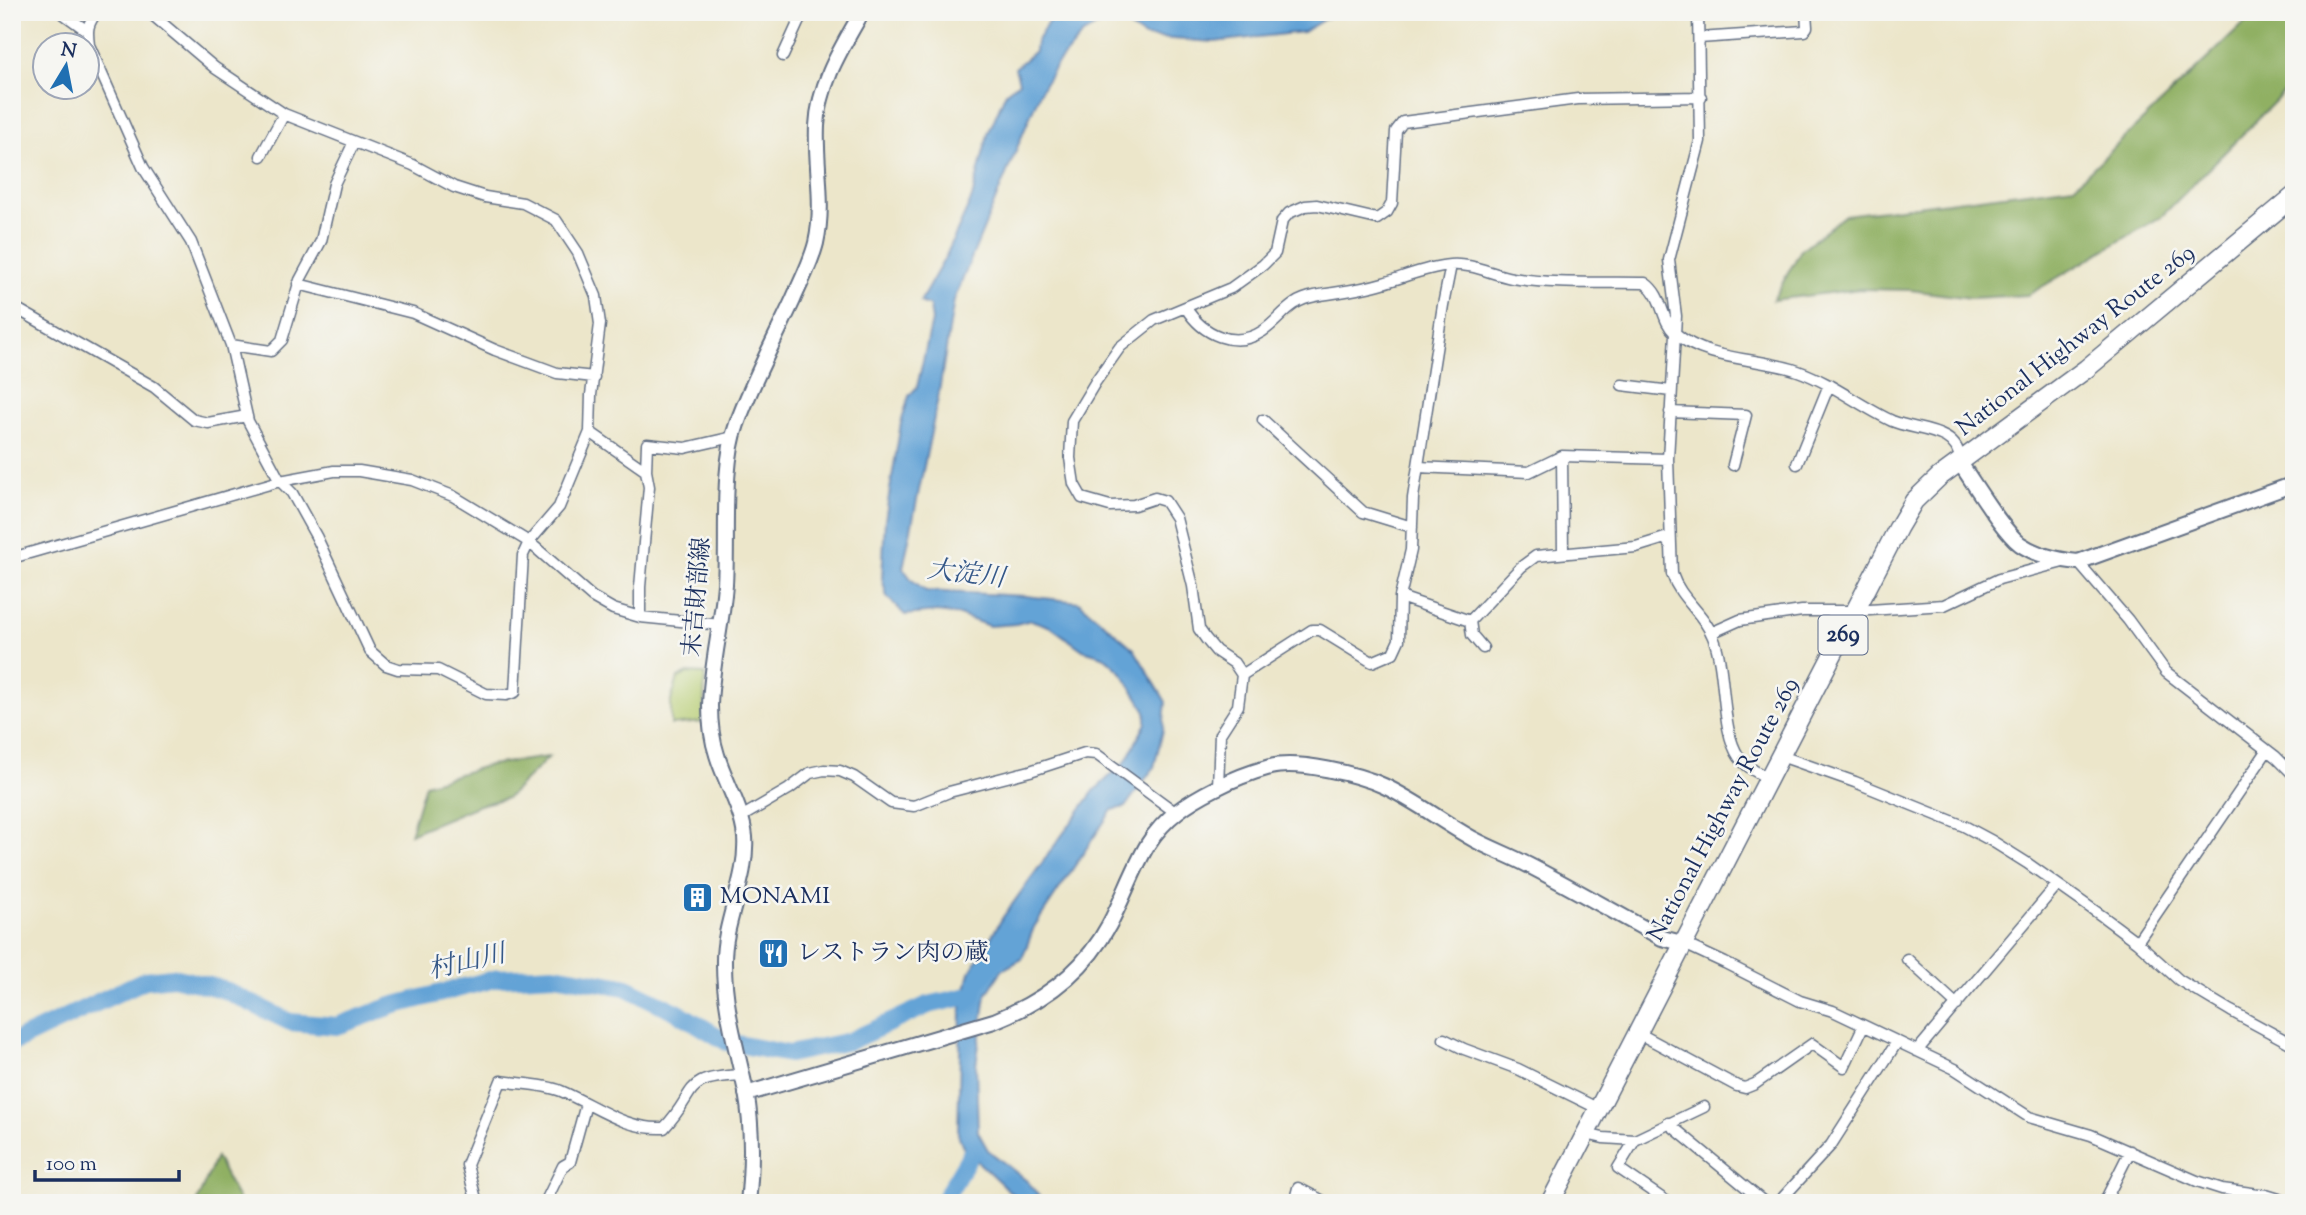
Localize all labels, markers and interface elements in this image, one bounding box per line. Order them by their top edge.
north arrow [32,32,102,102]
text: N [59,37,78,66]
street label: National Highway Route 269 [1949,237,2203,445]
street label: 末吉財部線 [676,536,720,658]
water label: 大淀川 [925,552,1010,598]
road number: 269 [1818,615,1868,654]
street label: National Highway Route 269 [1640,672,1808,948]
building icon: MONAMI [680,880,714,914]
place label: MONAMI [720,880,830,914]
water label: 村山川 [425,936,512,990]
restaurant icon: レストラン肉の蔵 [757,937,791,971]
place label: レストラン肉の蔵 [797,937,988,971]
scale bar [35,1138,178,1182]
text: 100 m [46,1150,97,1180]

